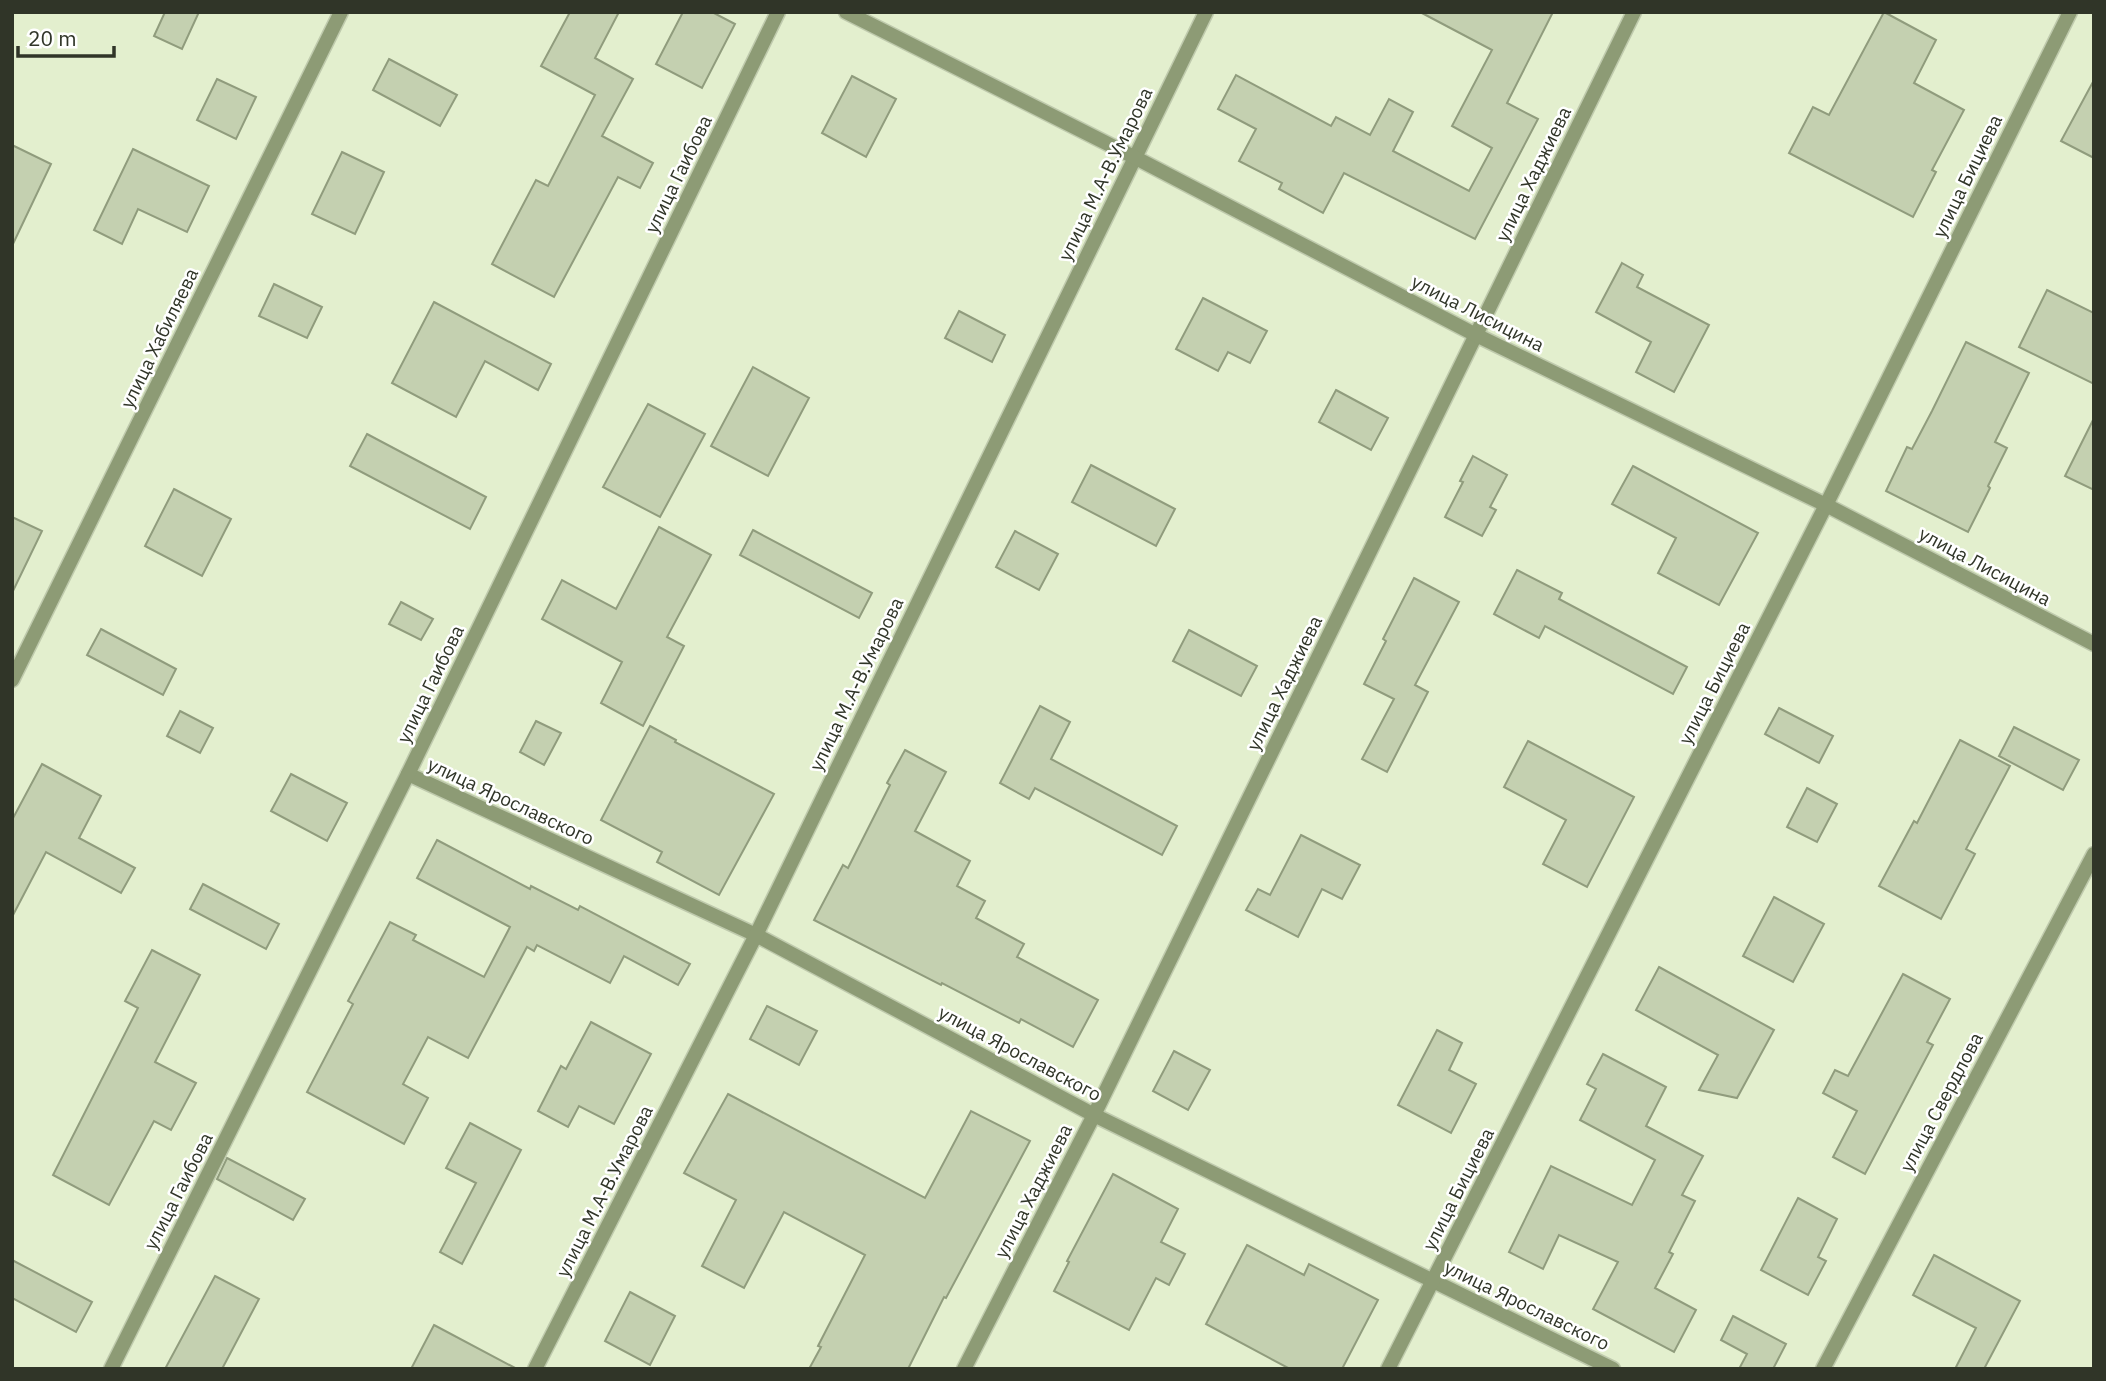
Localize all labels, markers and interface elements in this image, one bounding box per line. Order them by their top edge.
scale bar [18,14,114,58]
text: 20 m [28,24,77,52]
street label: улица М.А-В.Умарова [1053,83,1157,265]
street label: улица Хаджиева [1490,103,1576,245]
street label: улица Гаибова [639,111,717,237]
street label: улица Бициева [1927,111,2007,241]
street label: улица Хабиляева [115,264,203,412]
street label: улица Лисицина [1408,269,1548,357]
street label: улица Лисицина [1915,521,2055,611]
street label: улица М.А-В.Умарова [804,593,908,775]
street label: улица Хаджиева [1241,612,1327,754]
street label: улица Бициева [1673,618,1755,748]
street label: улица Гаибова [391,621,469,747]
street label: улица Ярославского [424,752,598,850]
street label: улица Ярославского [935,1000,1105,1106]
street label: улица Свердлова [1894,1028,1988,1176]
street label: улица М.А-В.Умарова [550,1101,658,1281]
street label: улица Хаджиева [989,1120,1077,1262]
street label: улица Бициева [1417,1124,1499,1254]
street label: улица Гаибова [138,1128,218,1254]
street label: улица Ярославского [1440,1255,1614,1355]

